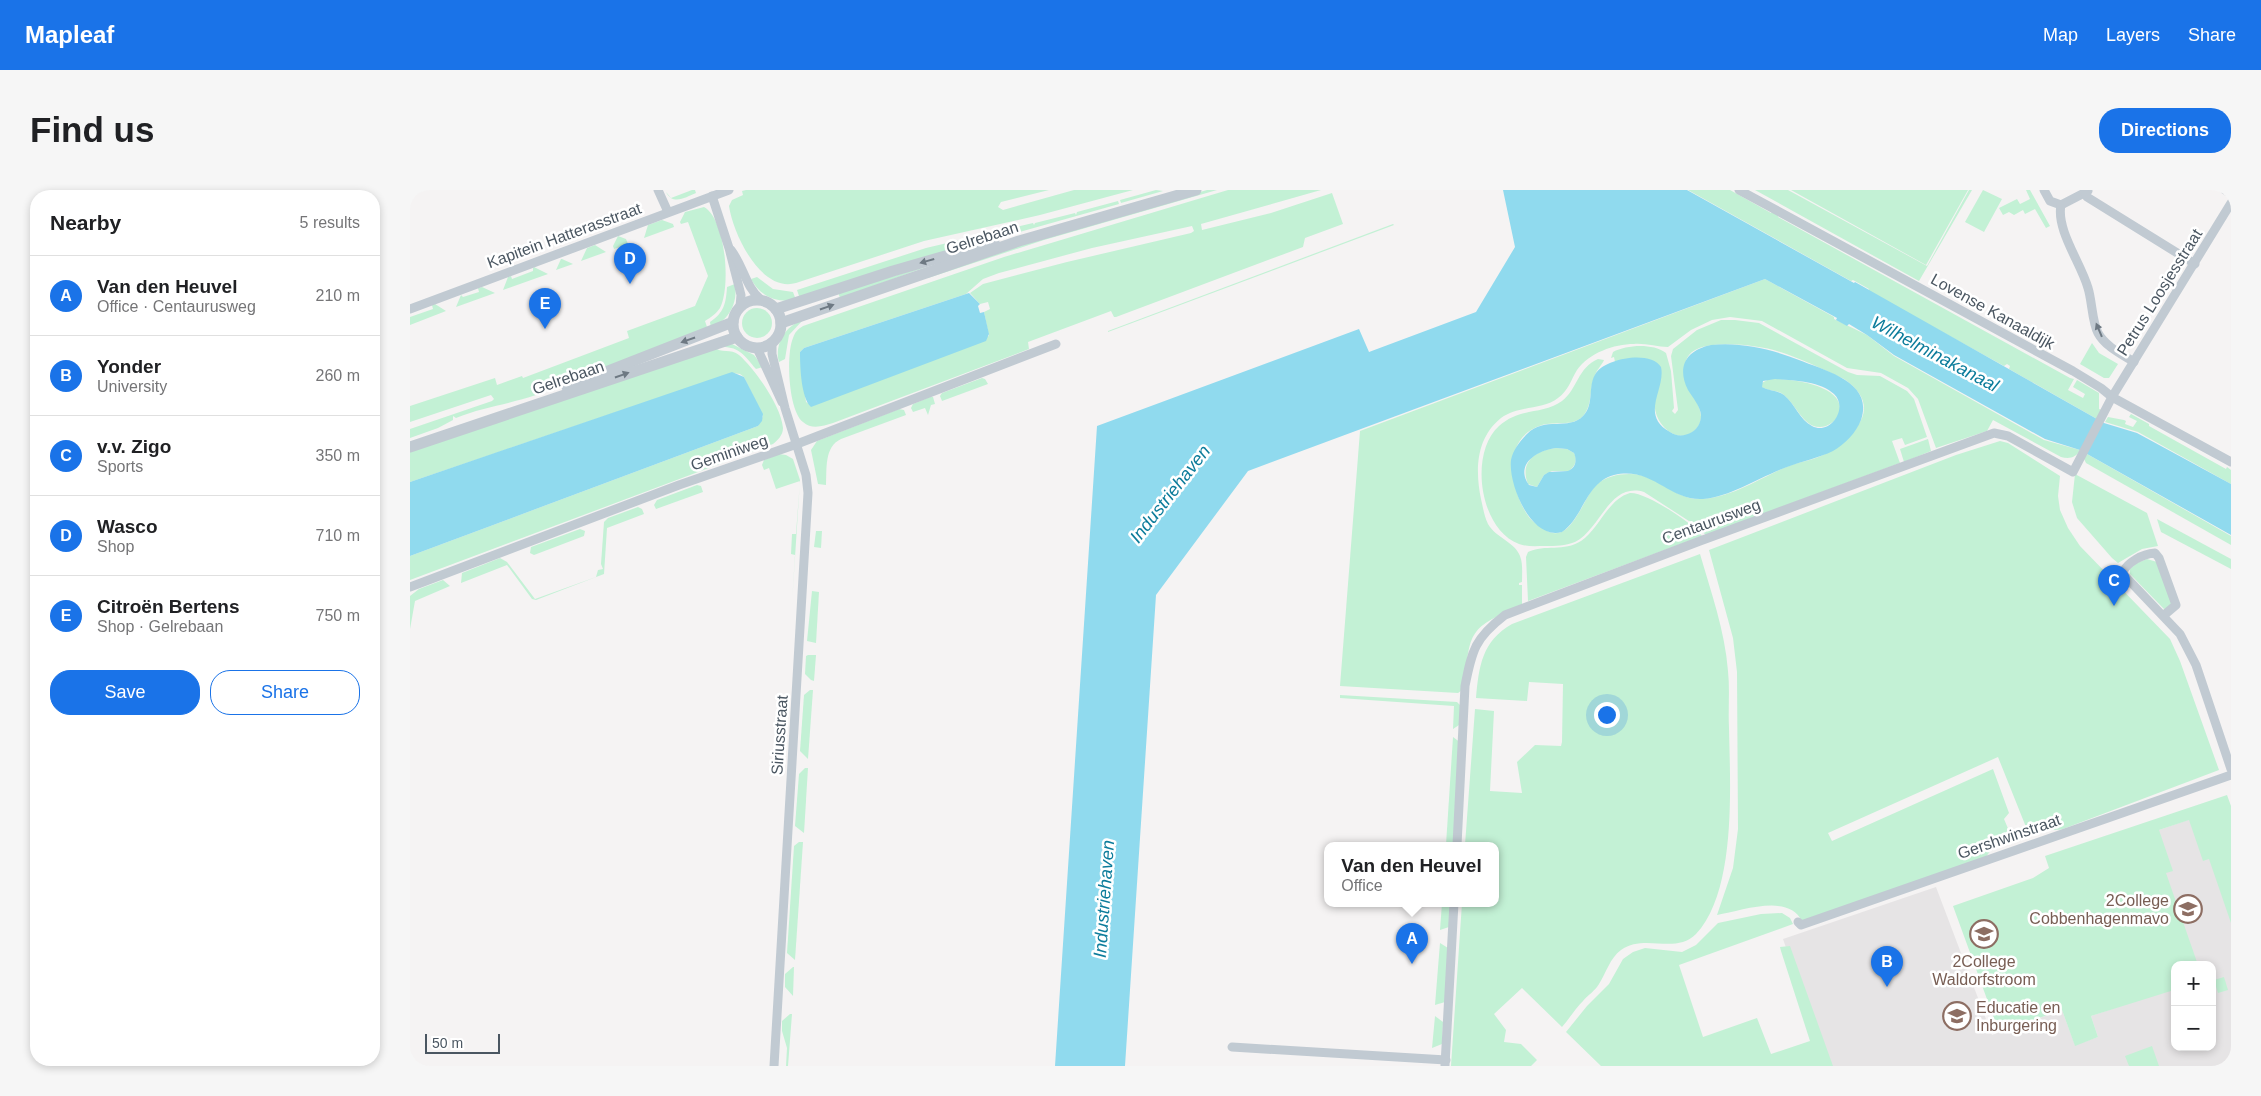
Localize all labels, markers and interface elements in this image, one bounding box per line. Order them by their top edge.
text: Mapleaf [25,21,114,48]
text: Map [2043,25,2078,45]
text: Layers [2106,25,2160,45]
text: Share [2188,25,2236,45]
button: Directions [2099,108,2231,153]
text: Find us [30,110,154,149]
street label: Kapitein Hatterasstraat [485,199,644,271]
text: Nearby [50,211,121,234]
text: 5 results [300,214,360,231]
street label: Gelrebaan [944,218,1020,257]
street label: Petrus Loosjesstraat [2114,225,2206,359]
pin: D [614,243,646,284]
one-way arrow [919,257,934,265]
street label: Lovense Kanaaldijk [1928,270,2058,353]
text: Van den Heuvel [97,276,237,297]
text: A [60,287,72,304]
text: 210 m [316,287,360,304]
pin: E [529,288,561,329]
text: Office · Centaurusweg [97,298,256,315]
one-way arrow [820,302,835,310]
water label: Wilhelminakanaal [1868,312,2003,396]
one-way arrow [2094,323,2102,337]
one-way arrow [680,337,695,344]
text: Yonder [97,356,161,377]
street label: Gelrebaan [530,357,606,398]
text: B [60,367,72,384]
text: 260 m [316,367,360,384]
one-way arrow [615,371,630,379]
text: University [97,378,167,395]
street label: Geminiweg [689,431,770,474]
text: v.v. Zigo [97,436,171,457]
water label: Industriehaven [1126,441,1214,547]
text: C [60,447,72,464]
text: 350 m [316,447,360,464]
text: Sports [97,458,143,475]
street label: Centaurusweg [1660,496,1763,547]
text: Wasco [97,516,158,537]
text: D [60,527,72,544]
text: 710 m [316,527,360,544]
text: Shop [97,538,134,555]
pin: C [2098,565,2130,606]
text: Citroën Bertens [97,596,240,617]
text: E [61,607,71,624]
text: 750 m [316,607,360,624]
text: Shop · Gelrebaan [97,618,223,635]
button: Save [50,670,200,715]
button: Share [210,670,360,715]
street label: Siriusstraat [768,694,791,776]
your location [1594,702,1620,728]
street label: Gershwinstraat [1956,811,2063,862]
water label: Industriehaven [1090,839,1118,959]
popup [1324,842,1499,907]
text: Van den Heuvel [1341,855,1482,876]
text: Office [1341,877,1383,894]
place label: 2College Cobbenhagenmavo [2029,892,2169,927]
school or university icon: 2College Cobbenhagenmavo [2173,894,2203,924]
school or university icon: 2College Waldorfstroom [1969,919,1999,949]
pin: A [1396,923,1428,964]
pin: B [1871,946,1903,987]
place label: 2College Waldorfstroom [1932,953,2036,988]
map controls [2171,961,2216,1051]
button: + [2171,961,2216,1006]
place label: Educatie en Inburgering [1976,999,2061,1034]
school or university icon: Educatie en Inburgering [1942,1001,1972,1031]
button: − [2171,1006,2216,1051]
scale bar [425,1031,500,1054]
text: 50 m [432,1035,463,1051]

